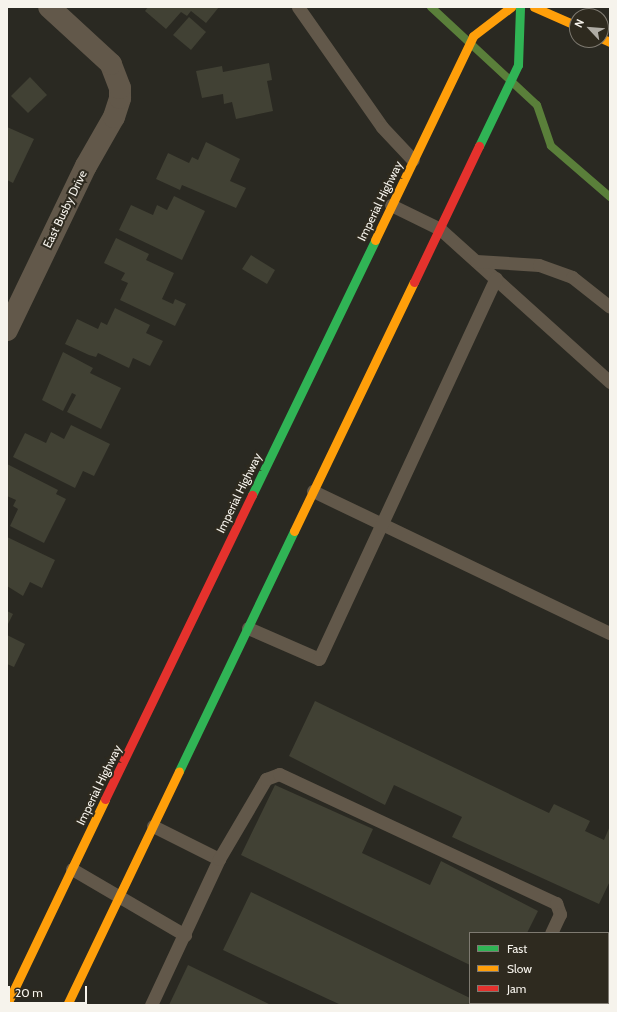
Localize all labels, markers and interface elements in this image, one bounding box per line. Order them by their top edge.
north arrow [569,8,609,48]
text: N [571,17,587,30]
street label: Imperial Highway [354,159,406,243]
street label: East Busby Drive [40,168,90,250]
street label: Imperial Highway [213,451,265,535]
street label: Imperial Highway [73,743,125,827]
legend [469,932,609,1004]
text: Fast [507,941,527,956]
text: Slow [507,961,532,976]
scale bar [10,978,89,1004]
text: Jam [507,981,526,996]
text: 20 m [15,985,43,1000]

